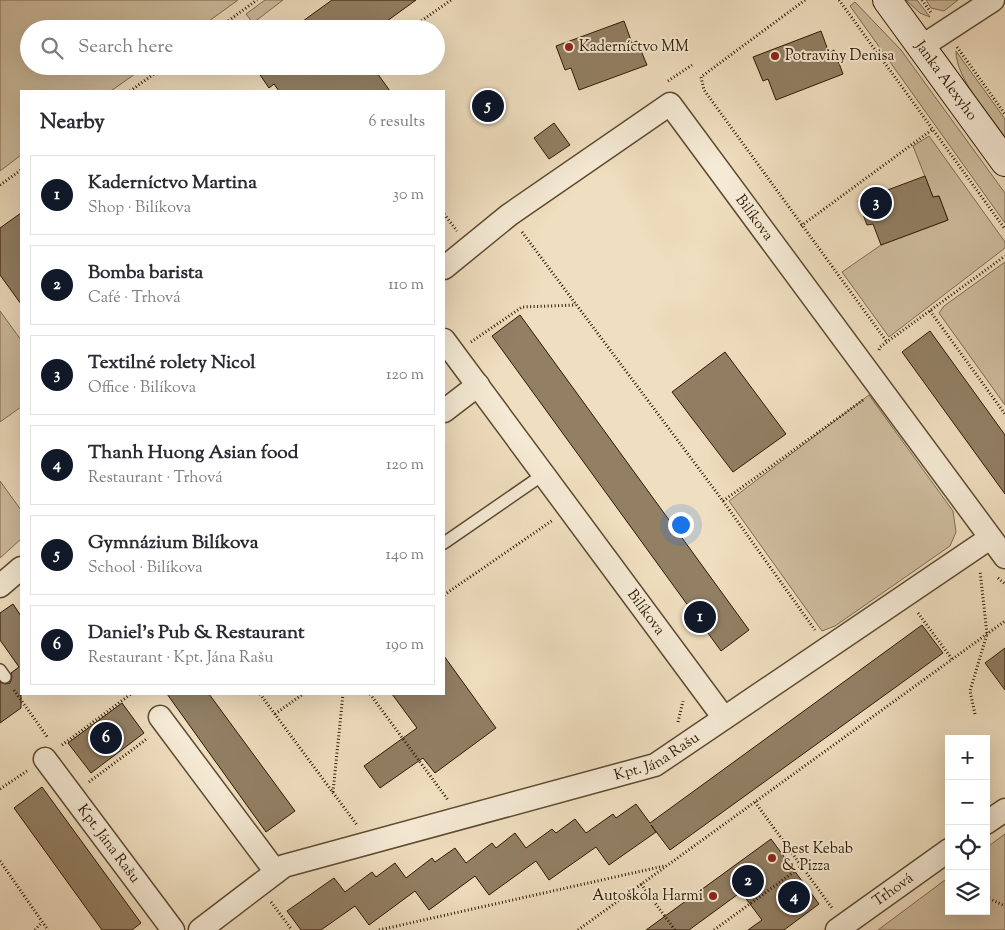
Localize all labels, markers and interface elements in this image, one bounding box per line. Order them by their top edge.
search box [20,20,445,75]
icon: search [38,34,66,62]
text: Search here [78,34,173,61]
street label: Janka Alexyho [909,36,982,125]
place label: Kaderníctvo MM [579,37,689,58]
marker: Kaderníctvo MM [563,41,575,53]
place label: Potraviny Denisa [785,46,894,67]
marker: Potraviny Denisa [769,50,781,62]
pin: 5 [472,87,504,125]
text: Nearby [40,108,105,138]
text: 6 results [369,111,425,134]
text: Kaderníctvo Martina [88,170,257,197]
text: 1 [54,184,60,207]
text: 30 m [393,184,424,207]
pin: 3 [860,184,892,222]
street label: Bilíkova [730,190,778,245]
text: Shop · Bilíkova [88,197,191,220]
text: Bomba barista [88,260,203,287]
text: 2 [53,274,61,297]
text: 110 m [388,274,424,297]
text: Café · Trhová [88,287,181,310]
text: Textilné rolety Nicol [88,350,256,377]
text: 3 [54,364,60,387]
text: 120 m [386,364,424,387]
text: Office · Bilíkova [88,377,196,400]
text: Thanh Huong Asian food [88,440,298,467]
text: 4 [53,454,61,477]
text: 120 m [386,454,424,477]
text: Restaurant · Trhová [88,467,223,490]
your location [668,512,694,538]
text: Gymnázium Bilíkova [88,530,259,557]
text: 5 [54,544,60,567]
text: 140 m [386,544,424,567]
text: School · Bilíkova [88,557,203,580]
street label: Bilíkova [622,585,670,640]
pin: 1 [684,598,716,636]
text: Daniel's Pub & Restaurant [88,620,305,647]
text: 6 [53,634,61,657]
text: 190 m [386,634,424,657]
text: Restaurant · Kpt. Jána Rašu [88,647,273,670]
pin: 6 [90,719,122,757]
street label: Kpt. Jána Rašu [612,727,704,786]
map controls [945,735,990,915]
button: + [945,735,990,780]
button: − [945,780,990,825]
street label: Kpt. Jána Rašu [72,800,145,888]
button: locate [945,825,990,870]
place label: Best Kebab & Pizza [782,839,853,877]
marker: Best Kebab & Pizza [766,852,778,864]
pin: 2 [732,862,764,900]
street label: Trhová [868,868,918,912]
button: layers [945,870,990,915]
pin: 4 [778,878,810,916]
place label: Autoškola Harmi [592,886,703,907]
marker: Autoškola Harmi [707,890,719,902]

